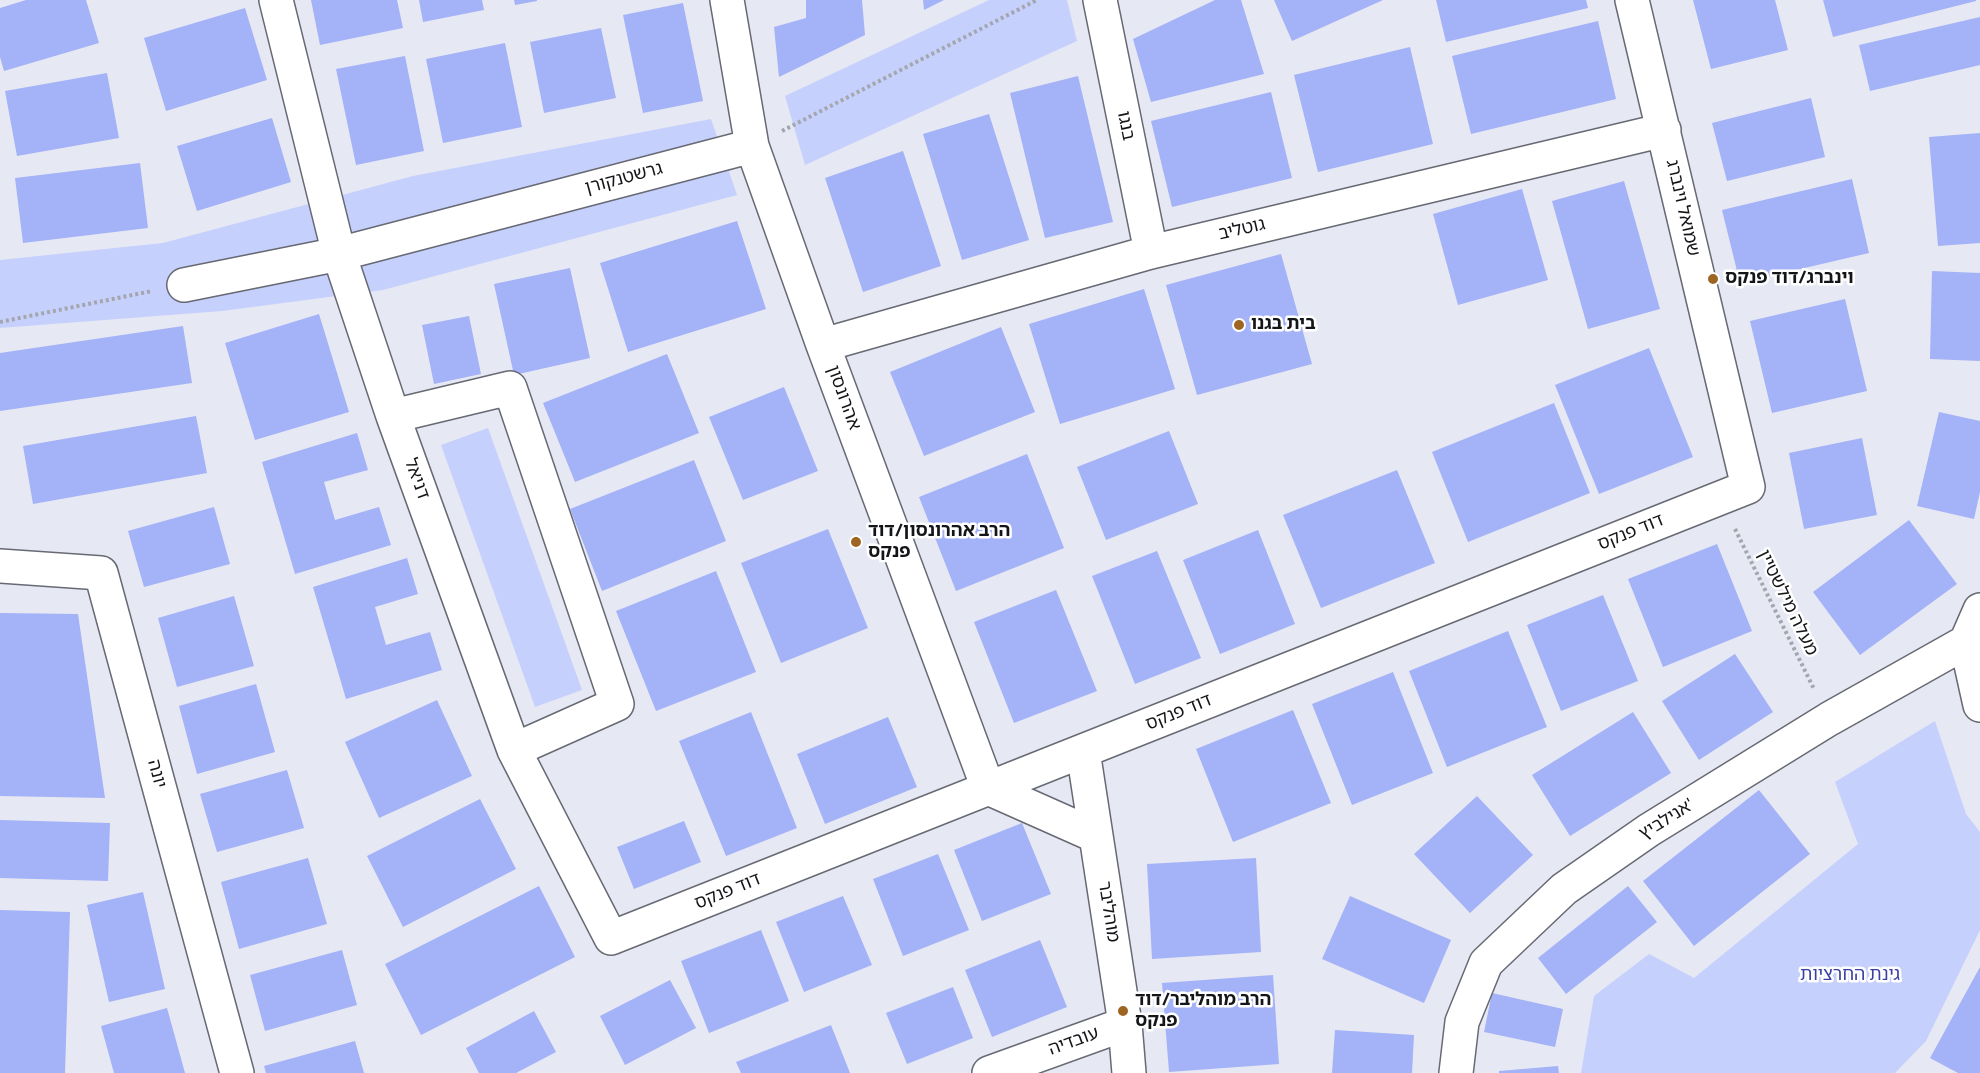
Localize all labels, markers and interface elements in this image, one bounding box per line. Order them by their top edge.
street label: בנגו [1111,109,1139,143]
street label: גרשטנקורן [583,158,665,200]
street label: שמואל וינברג [1660,158,1704,258]
street label: גוטליב [1217,214,1267,246]
place label: וינברג/דוד פנקס [1725,268,1854,290]
marker: וינברג/דוד פנקס [1706,272,1720,286]
place label: בית בגנו [1251,314,1316,336]
marker: בית בגנו [1232,318,1246,332]
street label: אהרונסון [821,363,865,433]
street label: דניאל [399,455,433,503]
street label: דוד פנקס [1595,510,1667,556]
place label: הרב אהרונסון/דוד פנקס [868,521,1010,564]
marker: הרב אהרונסון/דוד פנקס [849,535,863,549]
street label: מעלה מילשטיין [1752,547,1822,659]
street label: דוד פנקס [1143,690,1215,736]
street label: יונה [142,757,170,791]
street label: אנילביץ' [1635,795,1699,845]
street label: דוד פנקס [692,869,764,915]
street label: מוהליבר [1093,880,1123,944]
park label: גינת החרציות [1800,965,1900,987]
place label: הרב מוהליבר/דוד פנקס [1135,990,1271,1032]
marker: הרב מוהליבר/דוד פנקס [1116,1004,1130,1018]
street label: עובדיה [1046,1023,1102,1061]

